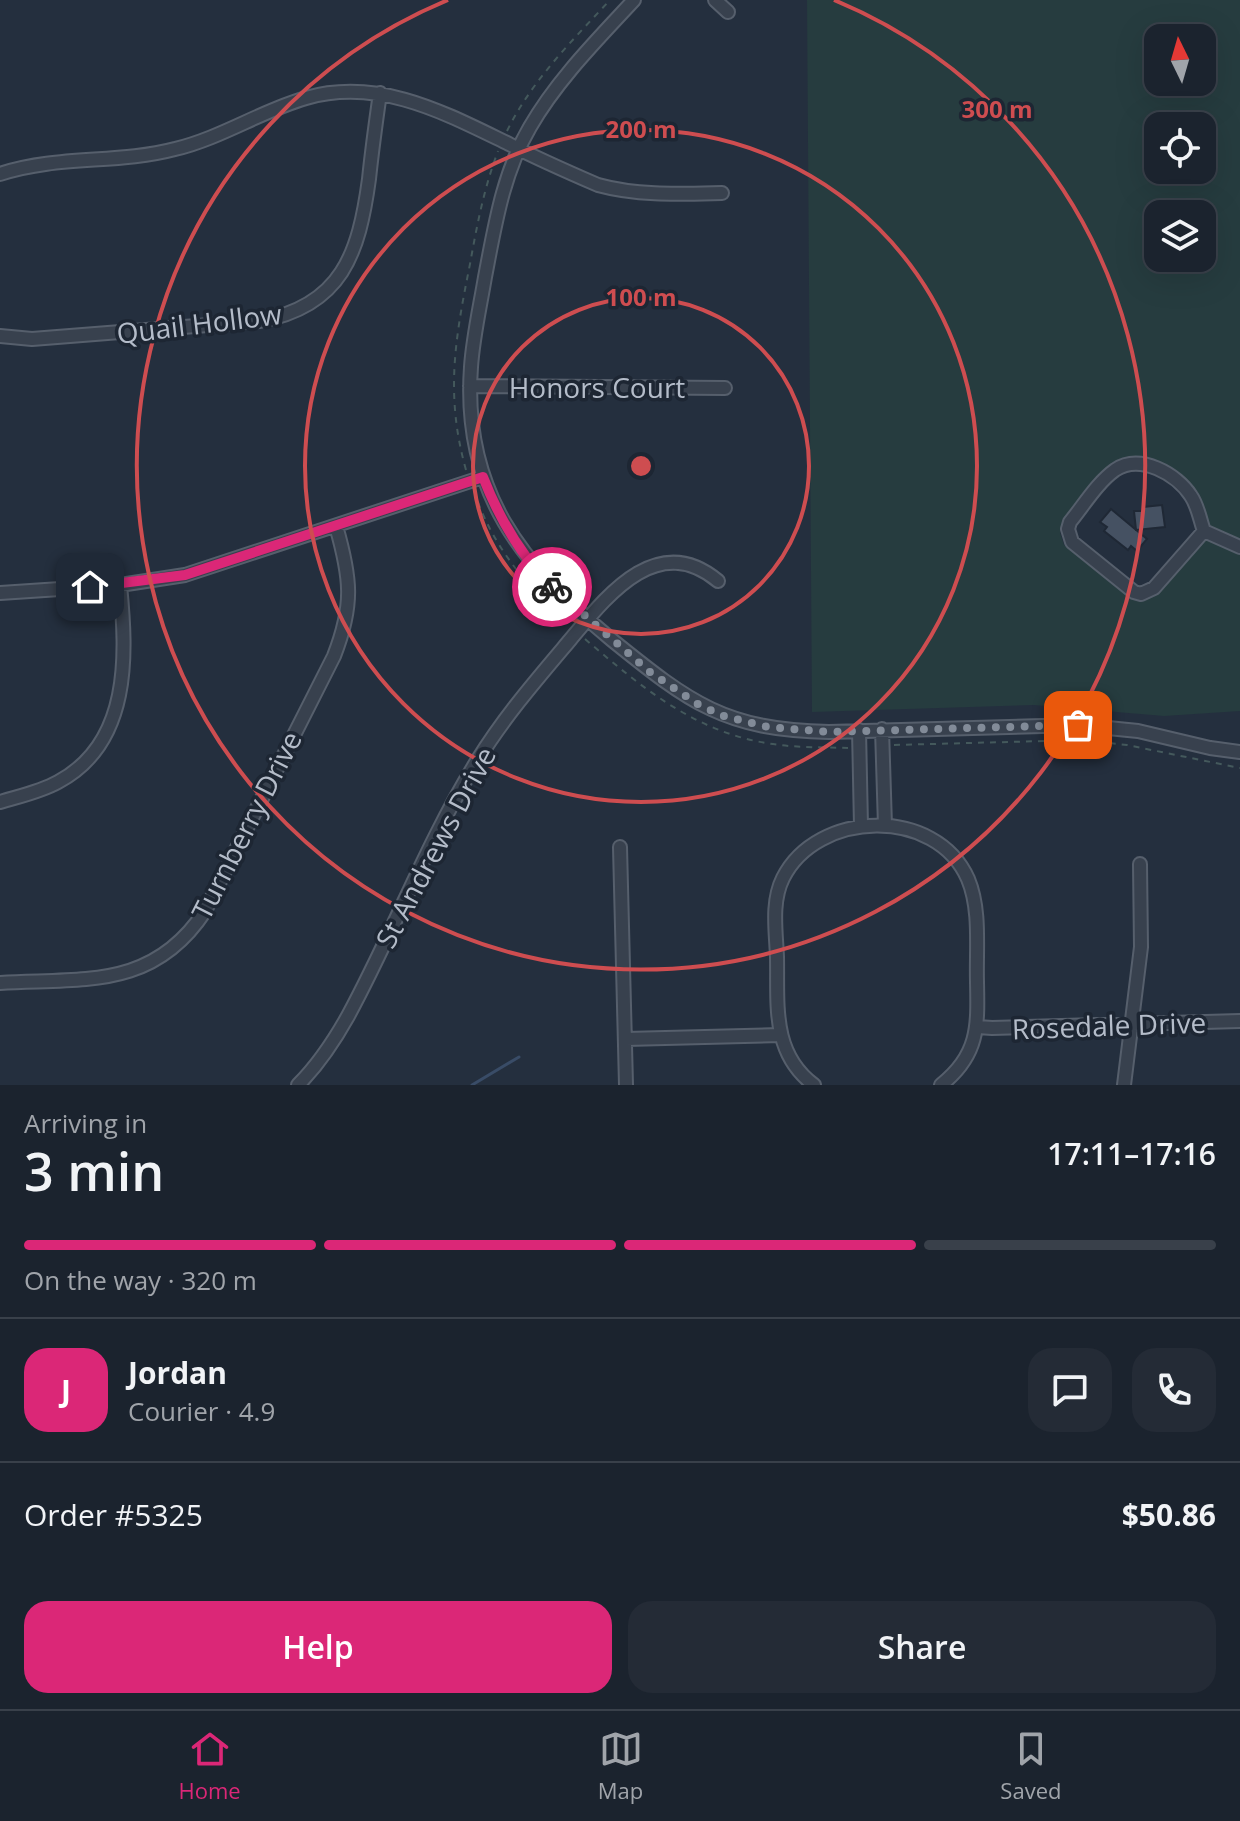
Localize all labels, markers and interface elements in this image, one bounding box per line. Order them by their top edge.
north arrow [1144,24,1216,96]
map controls [1144,24,1216,272]
text: 300 m [962,92,1032,125]
text: 200 m [606,112,676,145]
button: locate [1144,112,1216,184]
button: layers [1144,200,1216,272]
text: 100 m [606,280,676,313]
street label: Quail Hollow [114,294,284,352]
street label: Honors Court [509,368,685,406]
centre of rings [627,452,655,480]
courier [512,547,592,627]
pin [56,553,124,621]
icon: home [68,565,112,609]
icon: bike [530,565,574,609]
pin [1044,691,1112,759]
icon: bag [1056,703,1100,747]
street label: Turnberry Drive [182,724,310,926]
street label: St Andrews Drive [366,740,504,954]
street label: Rosedale Drive [1011,1003,1207,1047]
text: Arriving in [24,1105,147,1141]
text: 17:11–17:16 [1047,1133,1216,1174]
text: 3 min [24,1135,164,1206]
text: On the way · 320 m [24,1262,257,1298]
button: chat [1028,1348,1112,1432]
button: phone [1132,1348,1216,1432]
text: Jordan [128,1352,227,1393]
text: J [61,1370,71,1411]
text: Courier · 4.9 [128,1393,275,1429]
text: Order #5325 [24,1494,203,1535]
text: $50.86 [1122,1494,1216,1535]
button: Help [24,1601,612,1693]
button: Share [628,1601,1216,1693]
tab: Home [179,1727,241,1805]
tab: Map [598,1727,643,1805]
tab: Saved [1000,1727,1061,1805]

